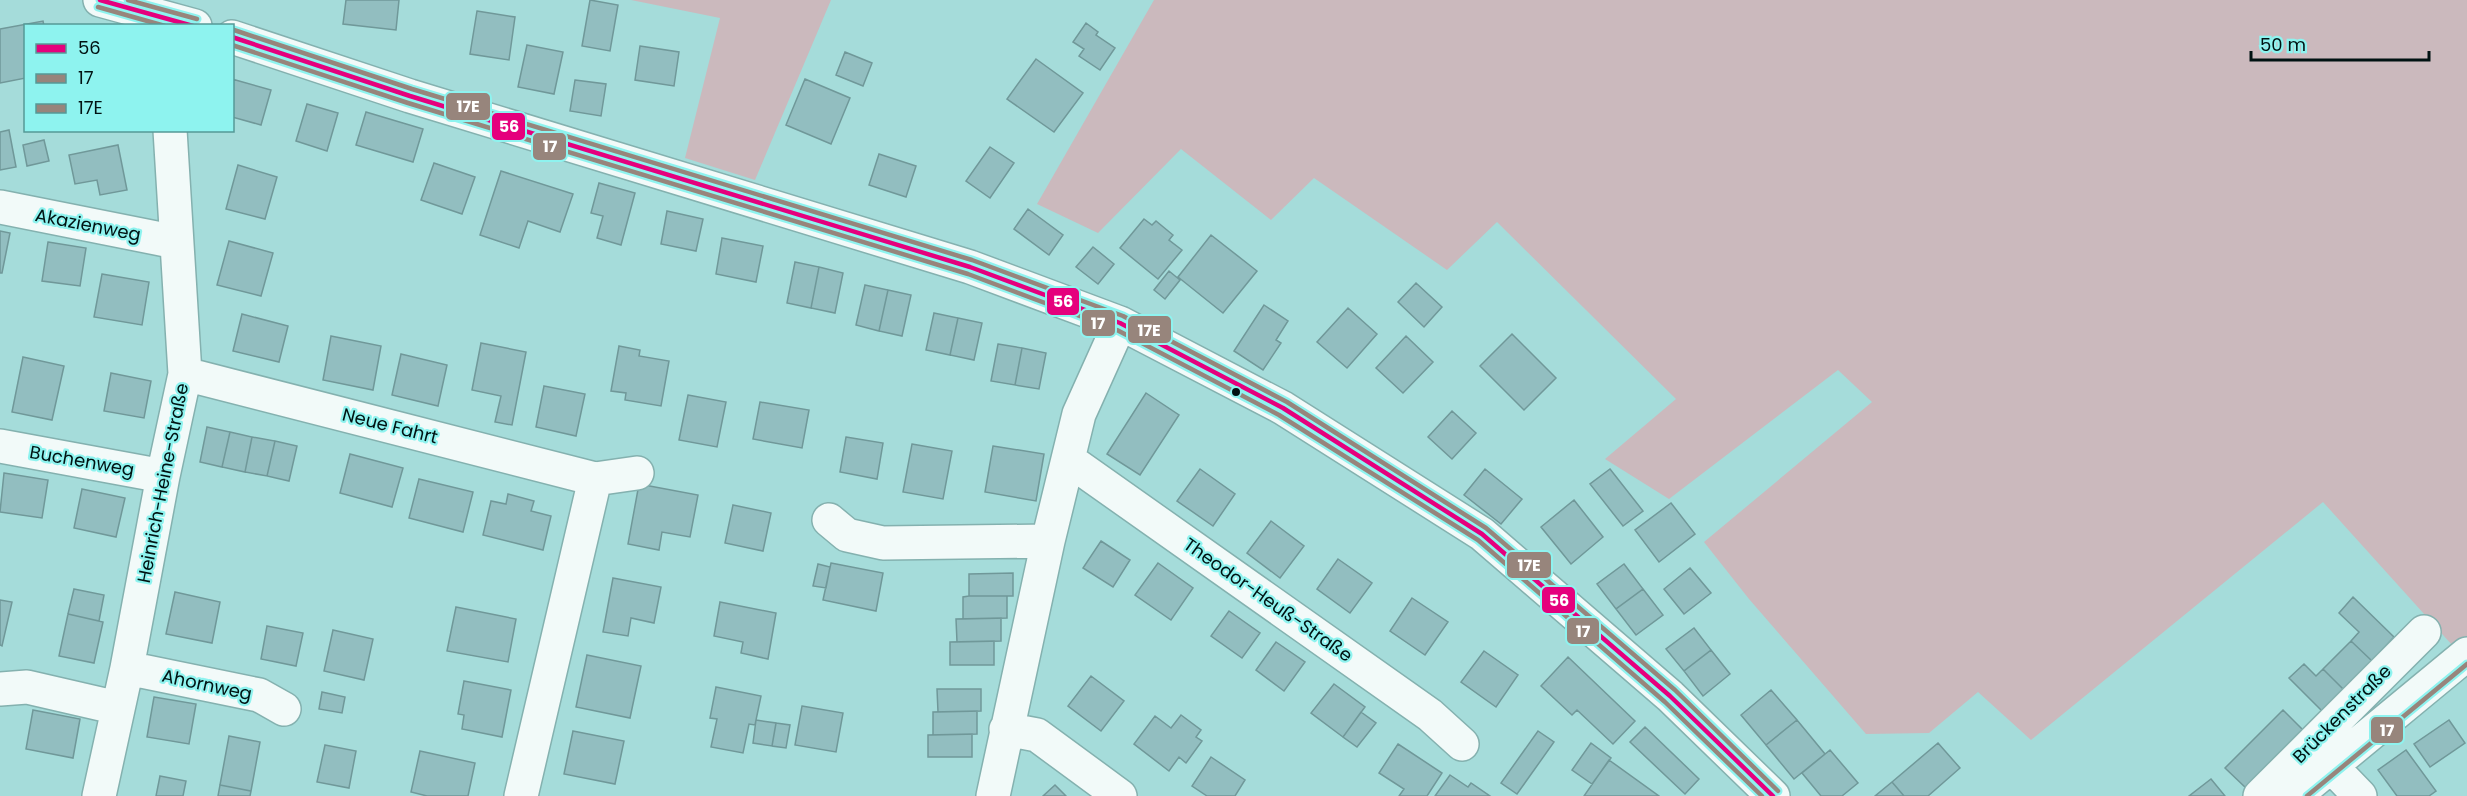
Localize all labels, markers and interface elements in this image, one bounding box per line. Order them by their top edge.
legend [24,24,234,132]
scale bar [2251,24,2430,62]
text: 50 m [2260,32,2306,57]
text: 56 [78,35,101,60]
text: 17 [78,65,94,90]
line badge: 17E [445,92,491,121]
text: 17E [78,95,103,120]
text: 17E [456,95,480,118]
line badge: 56 [491,112,526,141]
text: 56 [499,115,519,138]
line badge: 17 [532,132,567,161]
text: 17 [543,135,558,158]
street label: Akazienweg [33,202,143,247]
line badge: 56 [1046,287,1080,316]
text: 56 [1053,290,1073,313]
line badge: 17 [1081,309,1116,337]
text: 17 [1091,312,1106,335]
line badge: 17E [1127,315,1172,344]
text: 17E [1137,319,1161,342]
street label: Heinrich-Heine-Straße [131,381,194,585]
unlabelled marker [1230,386,1242,398]
street label: Neue Fahrt [340,402,440,449]
street label: Buchenweg [28,439,136,482]
street label: Theodor-Heuß-Straße [1179,532,1358,667]
line badge: 17E [1506,551,1552,579]
text: 17E [1517,554,1541,577]
line badge: 56 [1541,586,1576,614]
text: 56 [1549,589,1569,612]
line badge: 17 [1566,617,1600,645]
text: 17 [1576,620,1591,643]
street label: Brückenstraße [2287,659,2397,769]
street label: Ahornweg [160,663,254,706]
line badge: 17 [2370,716,2404,744]
text: 17 [2380,719,2395,742]

